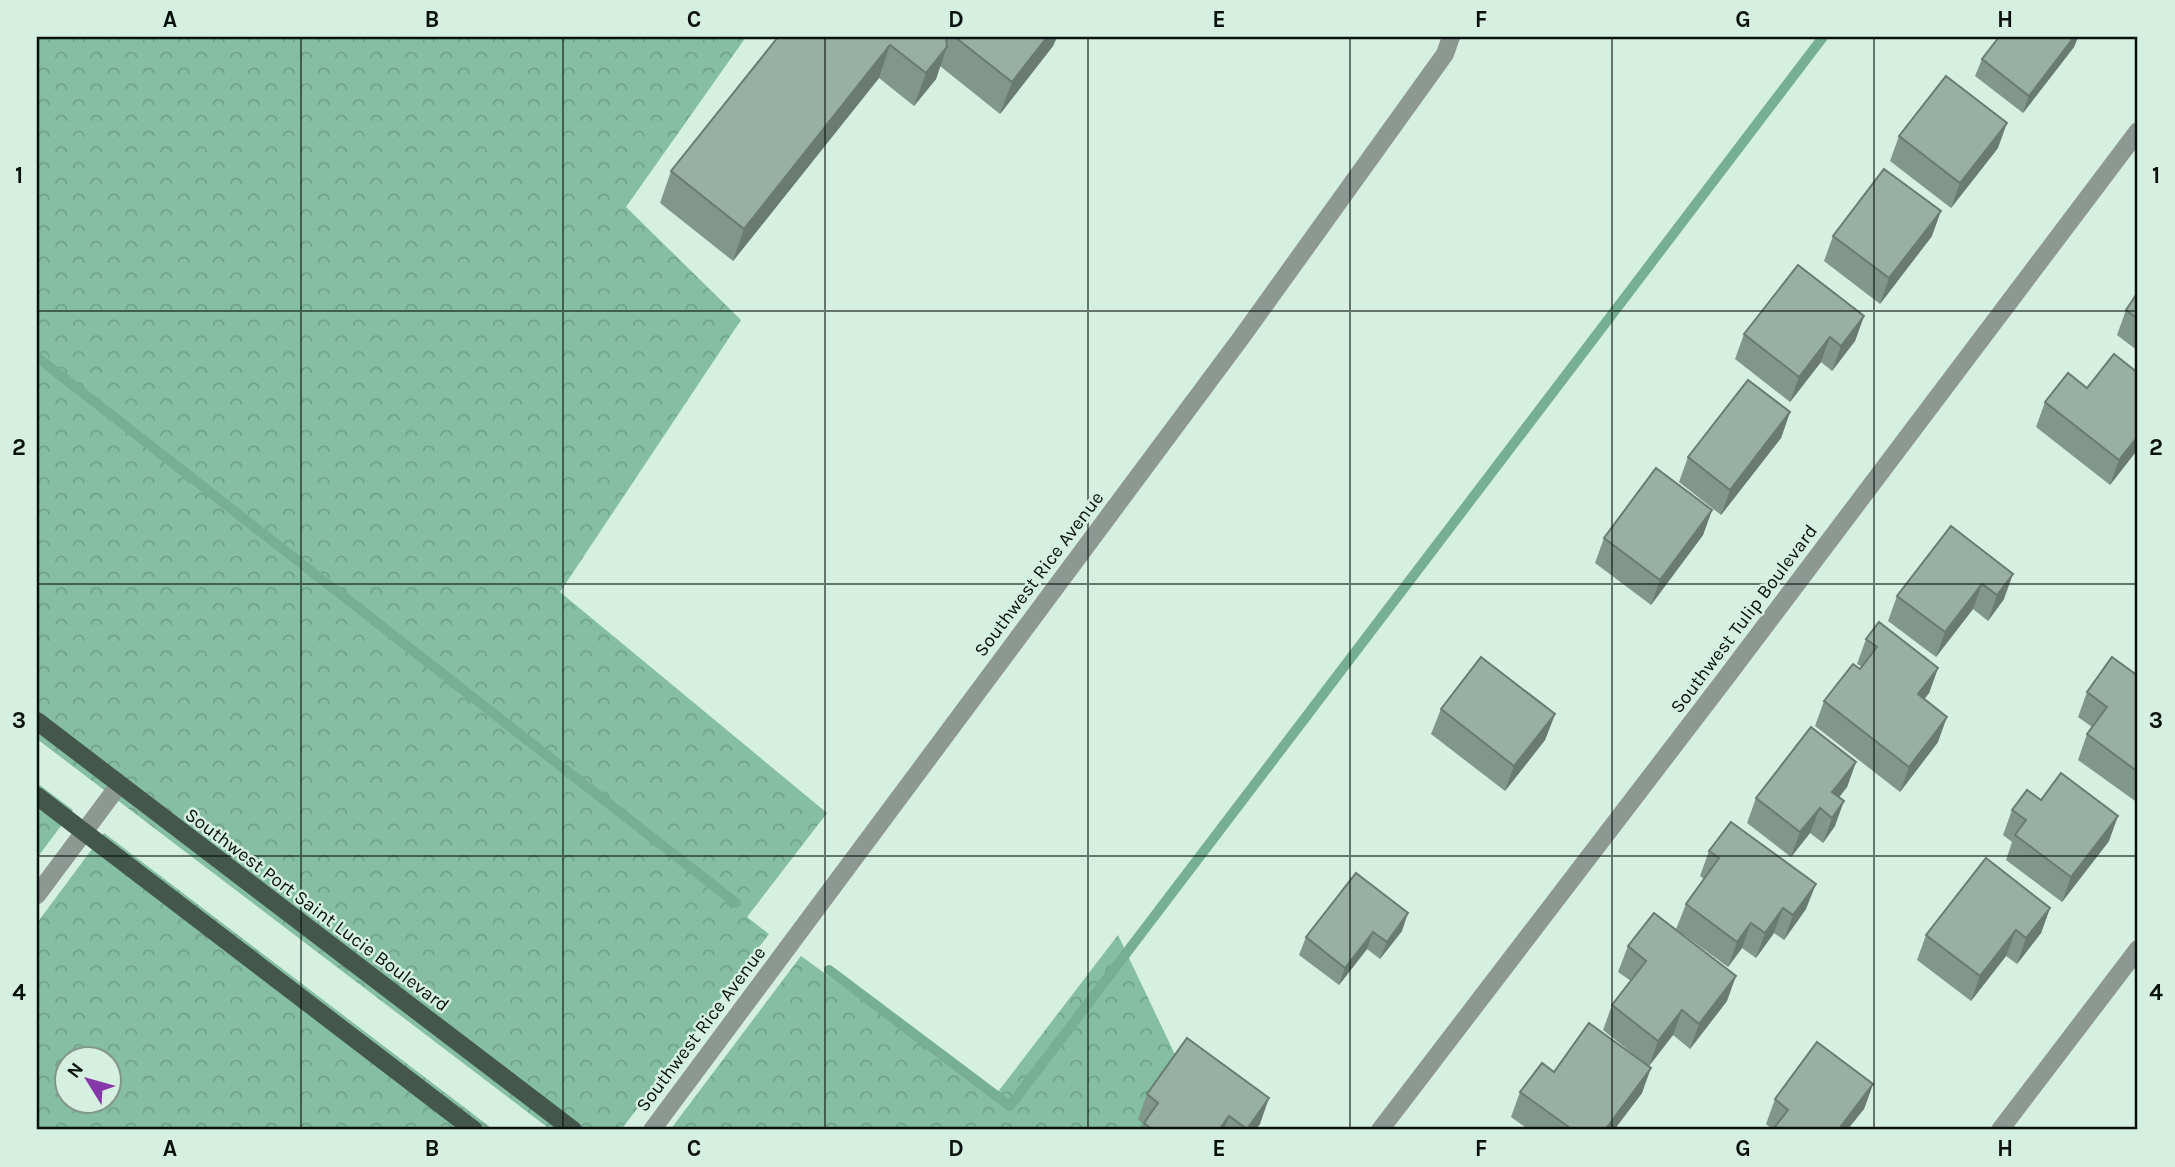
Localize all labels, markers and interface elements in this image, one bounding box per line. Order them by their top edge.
text: A [163,6,177,33]
text: B [425,6,439,33]
text: C [687,6,701,33]
text: D [948,6,964,33]
text: E [1212,6,1226,33]
text: F [1475,6,1487,33]
text: G [1735,6,1751,33]
text: H [1997,6,2013,33]
text: 1 [15,162,23,189]
text: 1 [2152,162,2160,189]
text: 2 [12,434,26,461]
text: 2 [2149,434,2163,461]
street label: Southwest Rice Avenue [970,487,1108,661]
street label: Southwest Tulip Boulevard [1666,520,1822,718]
text: 3 [12,707,26,734]
text: 3 [2149,707,2163,734]
street label: Southwest Port Saint Lucie Boulevard [181,804,453,1016]
street label: Southwest Rice Avenue [632,942,770,1116]
text: 4 [12,979,26,1006]
text: 4 [2149,979,2163,1006]
north arrow [52,1044,122,1114]
text: N [62,1058,88,1082]
text: A [163,1135,177,1162]
text: B [425,1135,439,1162]
text: C [687,1135,701,1162]
text: D [948,1135,964,1162]
text: E [1212,1135,1226,1162]
text: F [1475,1135,1487,1162]
text: G [1735,1135,1751,1162]
text: H [1997,1135,2013,1162]

